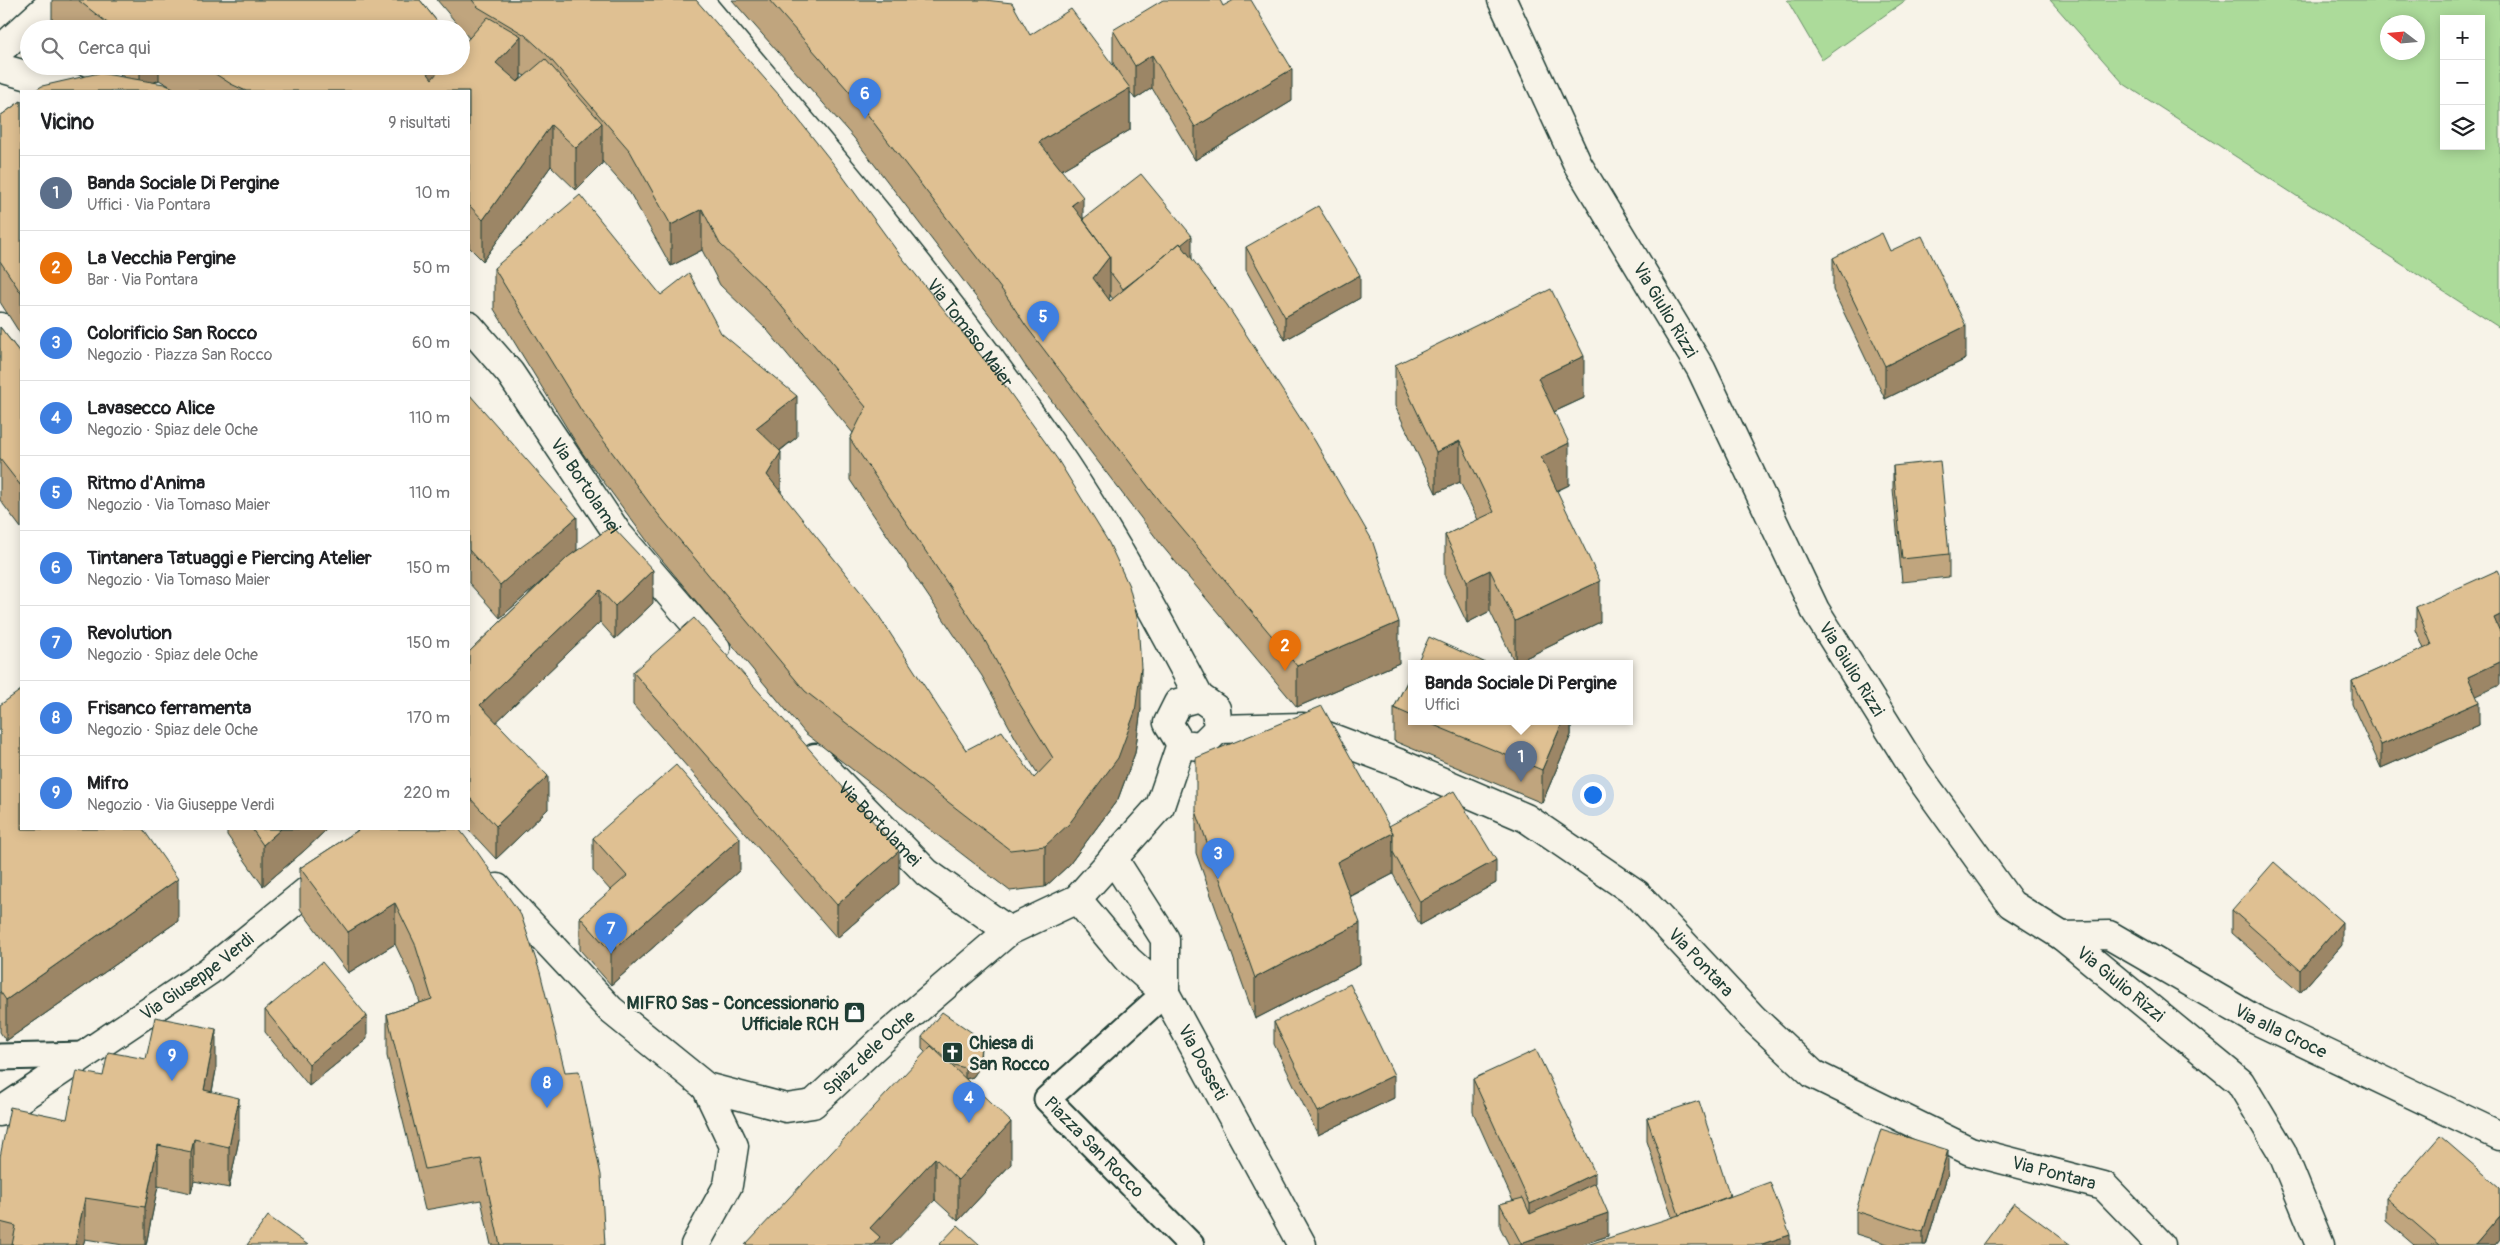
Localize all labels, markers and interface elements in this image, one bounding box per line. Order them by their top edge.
north arrow [2380,15,2425,60]
map controls [2440,15,2485,150]
button: + [2440,15,2485,60]
search box [20,20,470,75]
icon: search [38,34,66,62]
text: Cerca qui [78,36,150,60]
button: − [2440,60,2485,105]
pin: 6 [849,78,881,119]
button: layers [2440,105,2485,150]
text: Vicino [40,109,94,136]
text: 9 risultati [388,113,450,133]
text: Banda Sociale Di Pergine [87,171,279,195]
text: 1 [53,183,59,203]
text: 10 m [415,183,450,203]
text: Uffici · Via Pontara [87,195,211,215]
text: La Vecchia Pergine [87,246,236,270]
text: 2 [52,258,60,278]
text: 50 m [413,258,450,278]
street label: Via Giulio Rizzi [1628,258,1703,362]
text: Bar · Via Pontara [87,270,198,290]
street label: Via Tomaso Maier [921,274,1019,392]
pin: 5 [1027,301,1059,342]
text: Colorificio San Rocco [87,321,257,345]
text: 3 [52,333,60,353]
text: 60 m [412,333,450,353]
text: Negozio · Piazza San Rocco [87,345,272,365]
text: Lavasecco Alice [87,396,215,420]
text: 4 [51,408,61,428]
text: 110 m [409,408,450,428]
text: Negozio · Spiaz dele Oche [87,420,258,440]
street label: Via Bortolamei [545,433,626,538]
text: Ritmo d'Anima [87,471,205,495]
text: 5 [52,483,60,503]
text: 110 m [409,483,450,503]
text: Negozio · Via Tomaso Maier [87,495,270,515]
text: Tintanera Tatuaggi e Piercing Atelier [87,546,372,570]
text: 6 [51,558,61,578]
text: 150 m [406,558,450,578]
text: Negozio · Via Tomaso Maier [87,570,270,590]
street label: Via Giulio Rizzi [1814,617,1890,721]
text: Revolution [87,621,172,645]
pin: 2 [1269,630,1301,671]
text: 7 [52,633,60,653]
text: 150 m [406,633,450,653]
text: Negozio · Spiaz dele Oche [87,645,258,665]
popup [1408,660,1633,725]
text: Banda Sociale Di Pergine [1424,671,1617,695]
text: Uffici [1424,695,1459,715]
text: Frisanco ferramenta [87,696,251,720]
text: 8 [52,708,60,728]
text: 170 m [407,708,450,728]
text: Negozio · Spiaz dele Oche [87,720,258,740]
pin: 1 [1505,741,1537,782]
text: Mifro [87,771,128,795]
street label: Via Bortolamei [832,776,926,871]
your location [1580,782,1606,808]
text: 9 [52,783,60,803]
text: 220 m [404,783,450,803]
text: Negozio · Via Giuseppe Verdi [87,795,274,815]
pin: 3 [1202,838,1234,879]
pin: 7 [595,913,627,954]
street label: Via Pontara [1663,923,1739,1002]
street label: Via Giuseppe Verdi [136,928,258,1026]
street label: Via Giulio Rizzi [2072,941,2169,1027]
place label: MIFRO Sas - Concessionario Ufficiale RCH [627,992,839,1036]
street label: Via alla Croce [2230,999,2331,1064]
shop icon: MIFRO Sas - Concessionario Ufficiale RCH [843,1001,867,1025]
street label: Spiaz dele Oche [818,1005,920,1101]
street label: Via Dosseti [1173,1020,1233,1104]
place label: Chiesa di San Rocco [969,1032,1050,1076]
pin: 9 [156,1040,188,1081]
church icon: Chiesa di San Rocco [941,1041,965,1065]
pin: 8 [531,1067,563,1108]
pin: 4 [953,1082,985,1123]
street label: Piazza San Rocco [1039,1092,1149,1203]
street label: Via Pontara [2009,1151,2099,1195]

